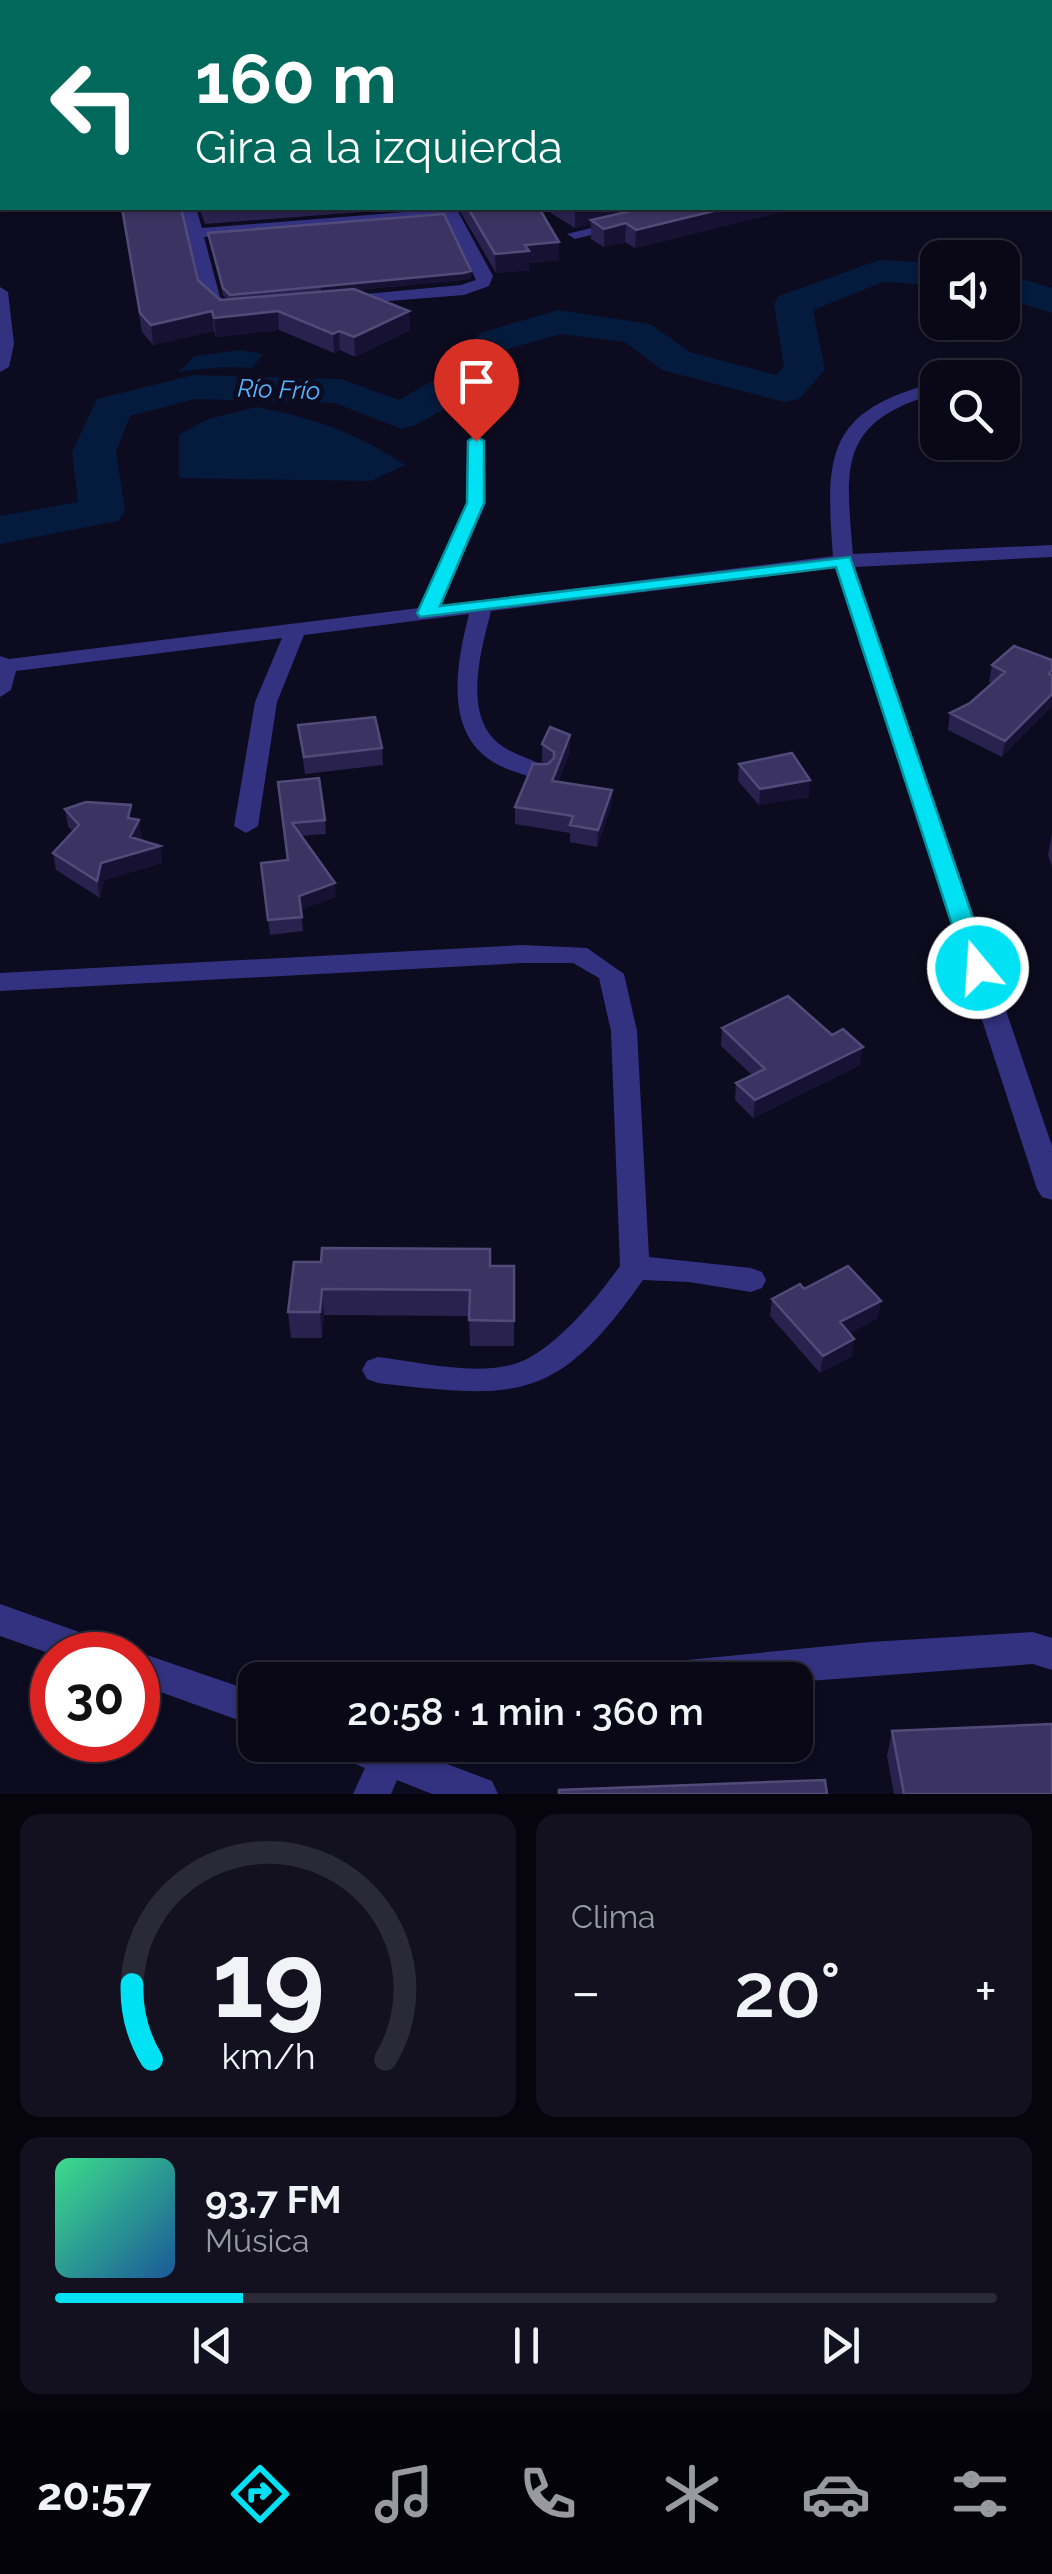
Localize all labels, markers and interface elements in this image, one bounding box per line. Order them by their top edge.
text: 160 m [195,37,397,119]
icon: left [30,40,160,170]
text: Gira a la izquierda [195,121,563,174]
map controls [920,240,1020,460]
button: sound [920,240,1020,340]
pin [434,339,519,442]
icon: arrive [449,354,504,409]
button: search [920,360,1020,460]
water label: Río Frío [237,373,321,405]
position arrow [926,916,1030,1020]
speed limit sign: 30 [30,1632,160,1762]
text: 20:58 · 1 min · 360 m [347,1689,704,1734]
text: Clima [571,1898,655,1935]
text: 19 [212,1919,324,2041]
text: 20° [734,1946,841,2035]
text: − [571,1959,601,2024]
text: + [974,1959,997,2024]
text: km/h [221,2035,315,2077]
text: 93.7 FM [205,2177,342,2222]
text: Música [205,2222,310,2259]
icon: previous [185,2318,240,2373]
icon: pause [499,2318,554,2373]
icon: next [813,2318,868,2373]
icon: directions [225,2459,295,2529]
icon: music [369,2459,439,2529]
icon: phone [513,2459,583,2529]
icon: climate [657,2459,727,2529]
icon: car [801,2459,871,2529]
icon: filters [945,2459,1015,2529]
text: 20:57 [37,2468,151,2521]

